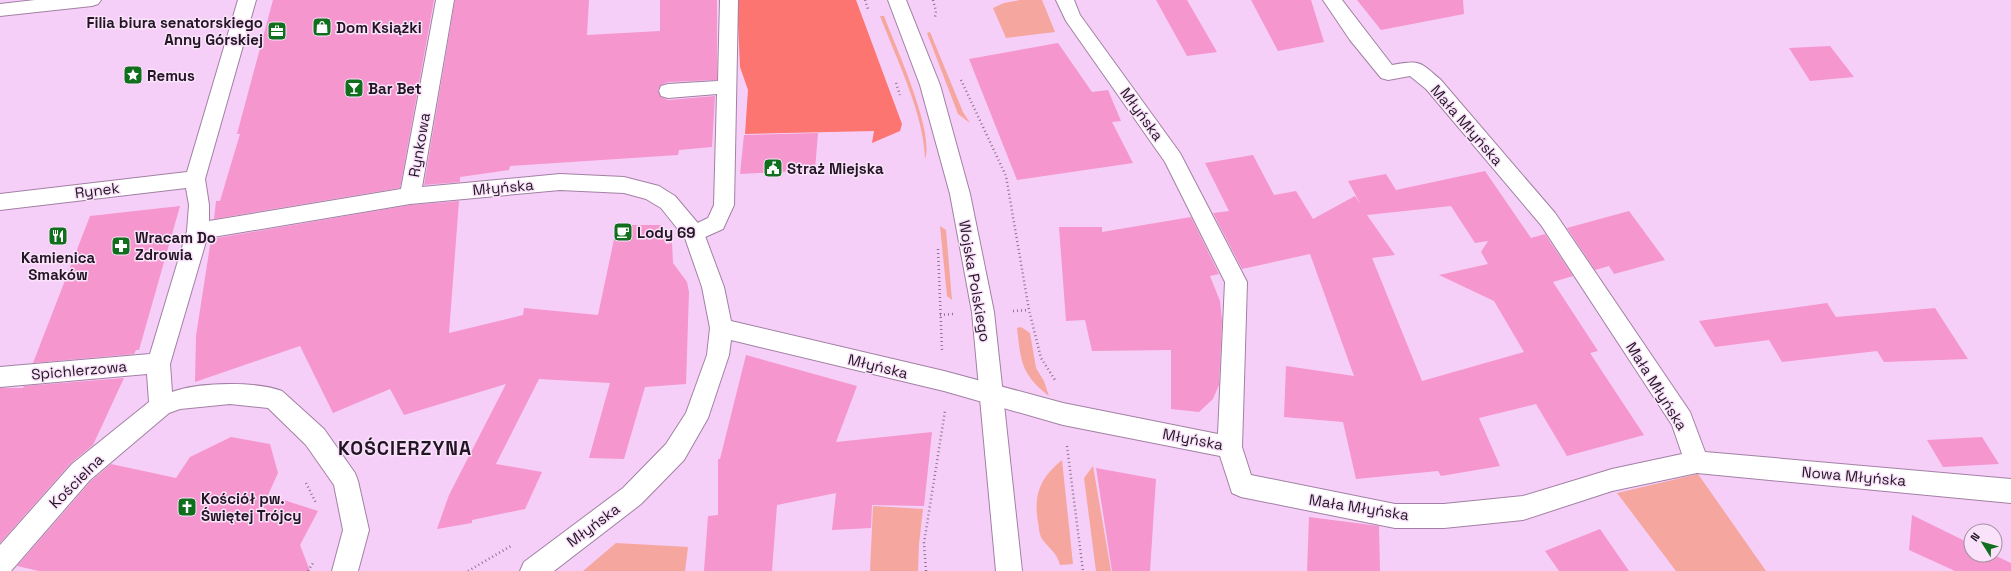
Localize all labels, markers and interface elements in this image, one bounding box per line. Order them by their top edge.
place label: Filia biura senatorskiego Anny Górskiej [86,13,263,49]
shop icon: Dom Książki [311,16,333,38]
place label: Dom Książki [336,18,422,37]
office icon: Filia biura senatorskiego Anny Górskiej [266,20,288,42]
place icon: Remus [122,64,144,86]
place label: Remus [147,66,195,85]
bar icon: Bar Bet [343,77,365,99]
place label: Bar Bet [368,79,422,98]
street label: Mała Młyńska [1427,81,1507,170]
street label: Młyńska [1116,84,1168,145]
street label: Rynkowa [404,111,434,179]
public building icon: Straż Miejska [762,157,784,179]
place label: Straż Miejska [787,159,884,178]
street label: Młyńska [472,175,535,199]
street label: Rynek [74,178,120,202]
street label: Wojska Polskiego [955,219,995,343]
cafe icon: Lody 69 [612,221,634,243]
place label: Lody 69 [637,223,695,242]
restaurant icon: Kamienica Smaków [47,225,69,247]
place label: Wracam Do Zdrowia [135,228,216,264]
pharmacy icon: Wracam Do Zdrowia [110,235,132,257]
place label: Kamienica Smaków [21,248,95,284]
street label: Mała Młyńska [1622,338,1692,434]
street label: Młyńska [846,349,910,383]
street label: Spichlerzowa [30,356,128,384]
street label: Młyńska [1161,424,1225,454]
district label: KOŚCIERZYNA [338,436,472,461]
street label: Kościelna [45,450,107,512]
street label: Nowa Młyńska [1801,462,1907,490]
place label: Kościół pw. Świętej Trójcy [201,489,302,525]
street label: Mała Młyńska [1308,490,1411,524]
church icon: Kościół pw. Świętej Trójcy [176,496,198,518]
street label: Młyńska [563,499,623,551]
north arrow [1963,523,2003,563]
text: N [1967,530,1983,544]

